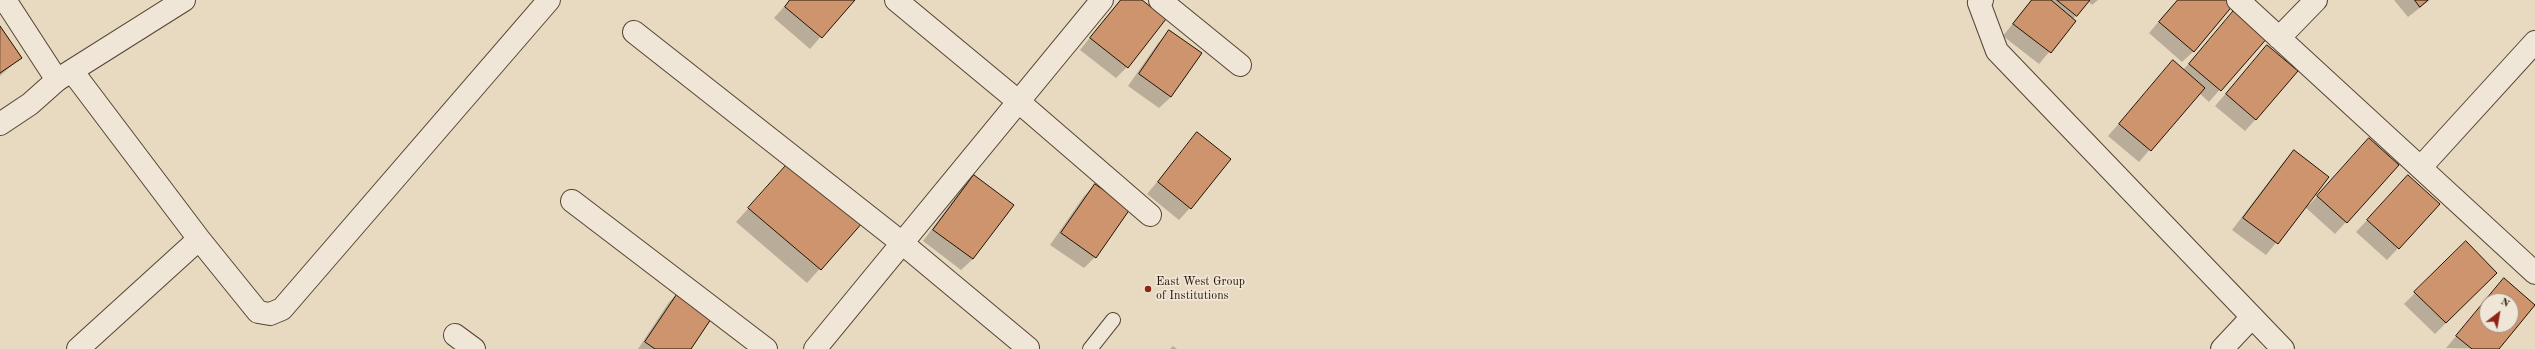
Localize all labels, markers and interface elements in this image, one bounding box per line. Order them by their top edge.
place label: East West Group of Institutions [1156,275,1245,303]
marker: East West Group of Institutions [1143,284,1153,294]
north arrow [2479,293,2519,333]
text: N [2498,296,2511,310]

